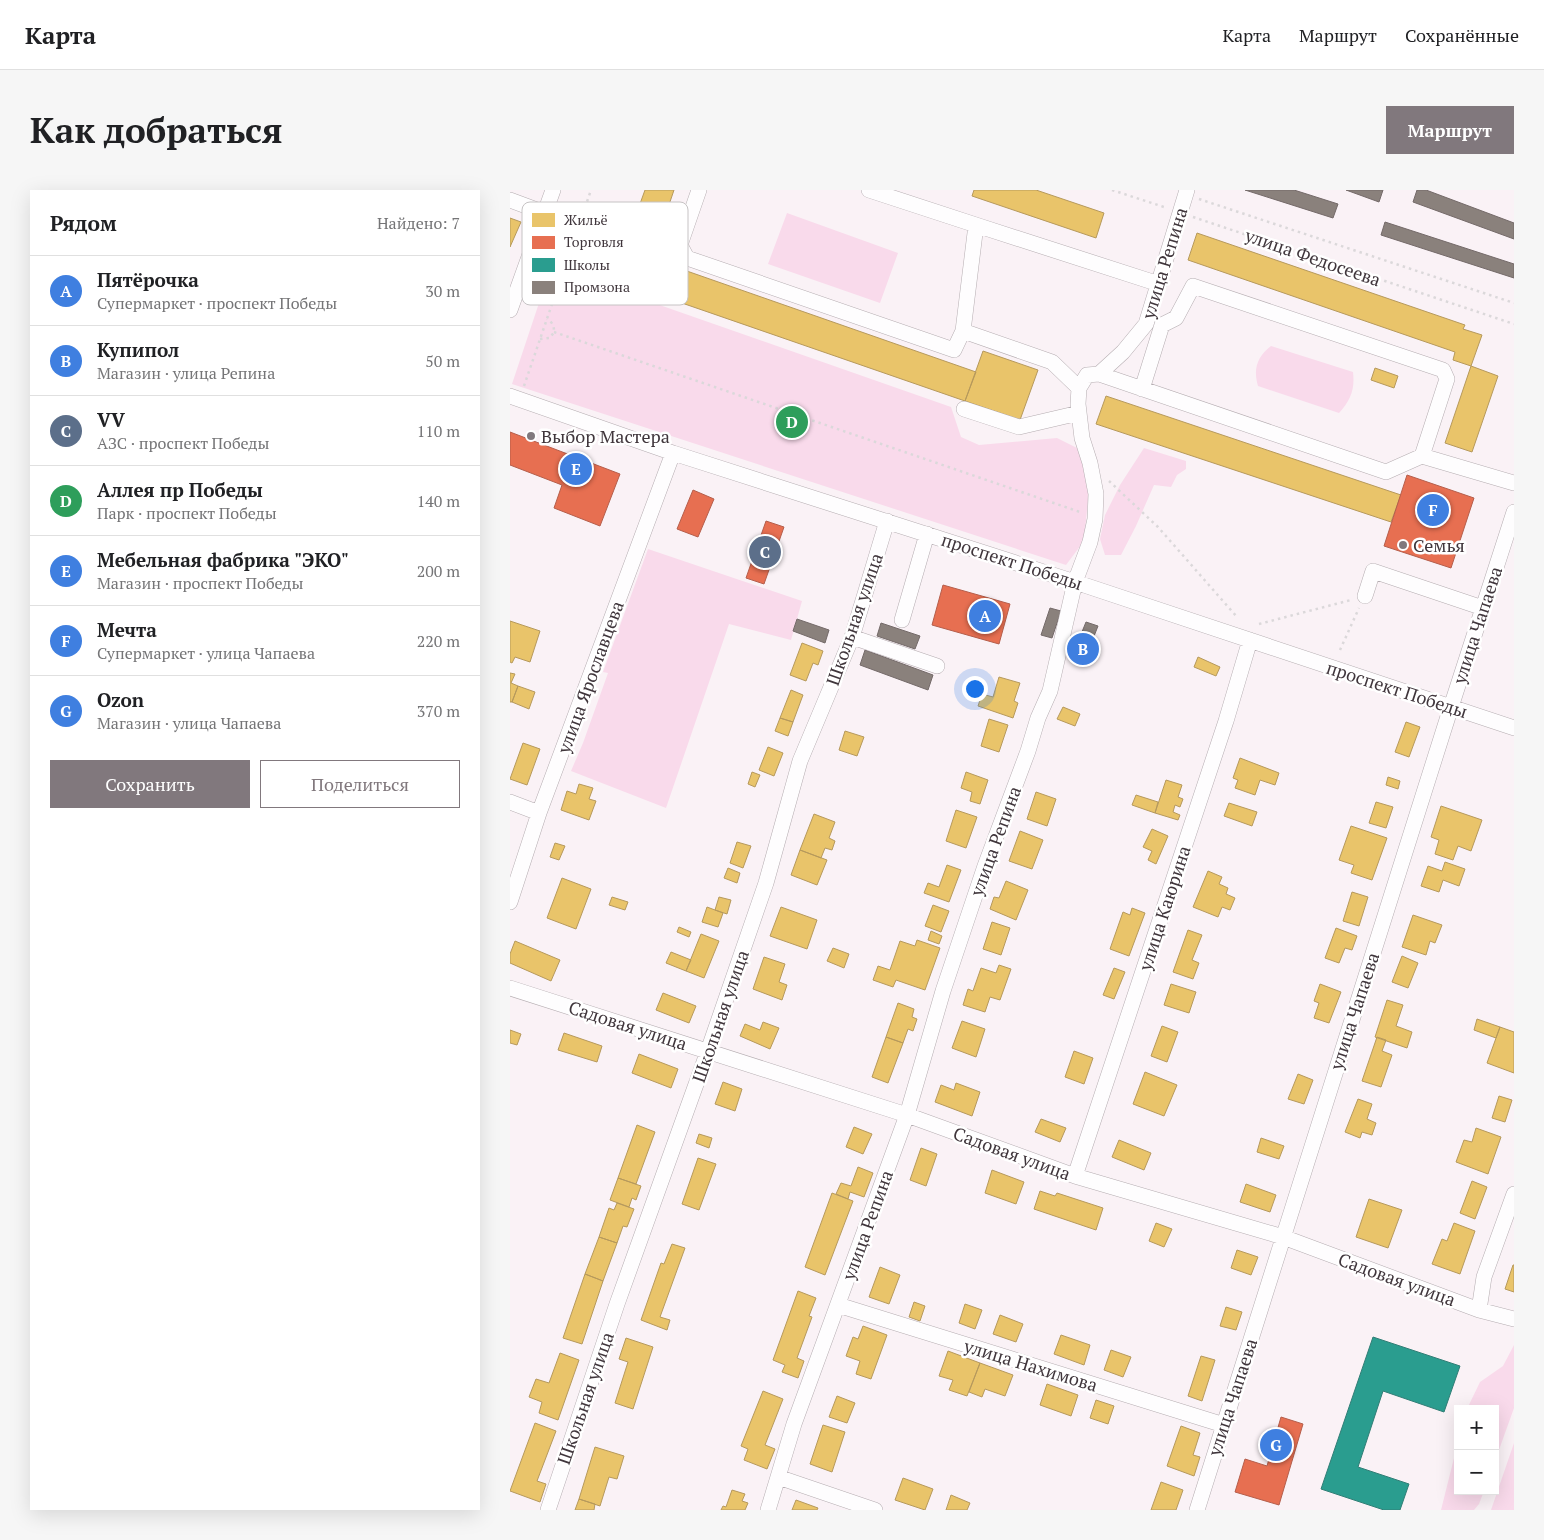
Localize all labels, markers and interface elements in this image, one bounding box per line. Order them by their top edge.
text: Карта [25,19,96,51]
text: Карта [1222,23,1271,47]
text: Маршрут [1299,23,1377,47]
text: Сохранённые [1405,23,1519,47]
button: Маршрут [1386,106,1514,154]
text: Как добраться [30,107,283,153]
legend [522,202,688,305]
street label: улица Репина [1135,204,1192,323]
text: Рядом [50,209,117,237]
text: Жильё [564,210,607,229]
text: Найдено: 7 [377,212,460,234]
street label: улица Федосеева [1241,222,1384,291]
text: Торговля [564,232,624,251]
text: Школы [564,255,610,274]
text: Пятёрочка [97,267,199,292]
text: Промзона [564,277,630,296]
text: A [60,280,72,302]
text: 30 m [425,280,460,302]
text: Супермаркет · проспект Победы [97,292,337,314]
text: Купипол [97,337,179,362]
text: B [61,350,71,372]
text: 50 m [425,350,460,372]
text: Магазин · улица Репина [97,362,275,384]
pin: D [776,403,808,441]
text: VV [97,407,125,432]
text: C [61,420,71,442]
text: 110 m [417,420,460,442]
place label: Выбор Мастера [541,424,670,448]
marker: Выбор Мастера [525,430,537,442]
text: АЗС · проспект Победы [97,432,269,454]
pin: E [560,450,592,488]
text: Аллея пр Победы [97,477,263,502]
text: D [60,490,72,512]
text: 140 m [417,490,460,512]
pin: F [1417,491,1449,529]
text: Парк · проспект Победы [97,502,277,524]
street label: проспект Победы [938,527,1086,595]
pin: C [749,533,781,571]
place label: Семья [1413,533,1465,557]
marker: Семья [1397,539,1409,551]
text: Мебельная фабрика "ЭКО" [97,547,349,572]
street label: Школьная улица [820,550,888,688]
text: E [61,560,71,582]
text: 200 m [417,560,460,582]
street label: улица Чапаева [1446,563,1507,688]
text: Магазин · проспект Победы [97,572,303,594]
street label: улица Ярославцева [551,597,629,758]
pin: A [969,597,1001,635]
text: Мечта [97,617,157,642]
text: F [61,630,71,652]
text: 220 m [417,630,460,652]
pin: B [1067,630,1099,668]
text: Супермаркет · улица Чапаева [97,642,315,664]
street label: проспект Победы [1323,655,1471,723]
your location [962,676,988,702]
text: Ozon [97,687,144,712]
text: G [60,700,72,722]
text: 370 m [417,700,460,722]
text: Магазин · улица Чапаева [97,712,281,734]
button: Сохранить [50,760,250,808]
button: Поделиться [260,760,460,808]
street label: улица Репина [964,783,1026,900]
street label: улица Каюрина [1132,842,1196,975]
street label: Школьная улица [686,947,754,1085]
street label: улица Чапаева [1323,949,1384,1074]
street label: Садовая улица [566,995,690,1055]
street label: Садовая улица [950,1121,1074,1185]
street label: улица Репина [836,1167,898,1284]
street label: Садовая улица [1335,1247,1459,1311]
street label: Школьная улица [551,1329,619,1467]
street label: улица Нахимова [960,1333,1101,1397]
street label: улица Чапаева [1201,1335,1262,1460]
map controls [1454,1405,1499,1495]
button: + [1454,1405,1499,1450]
pin: G [1260,1426,1292,1464]
button: − [1454,1450,1499,1495]

